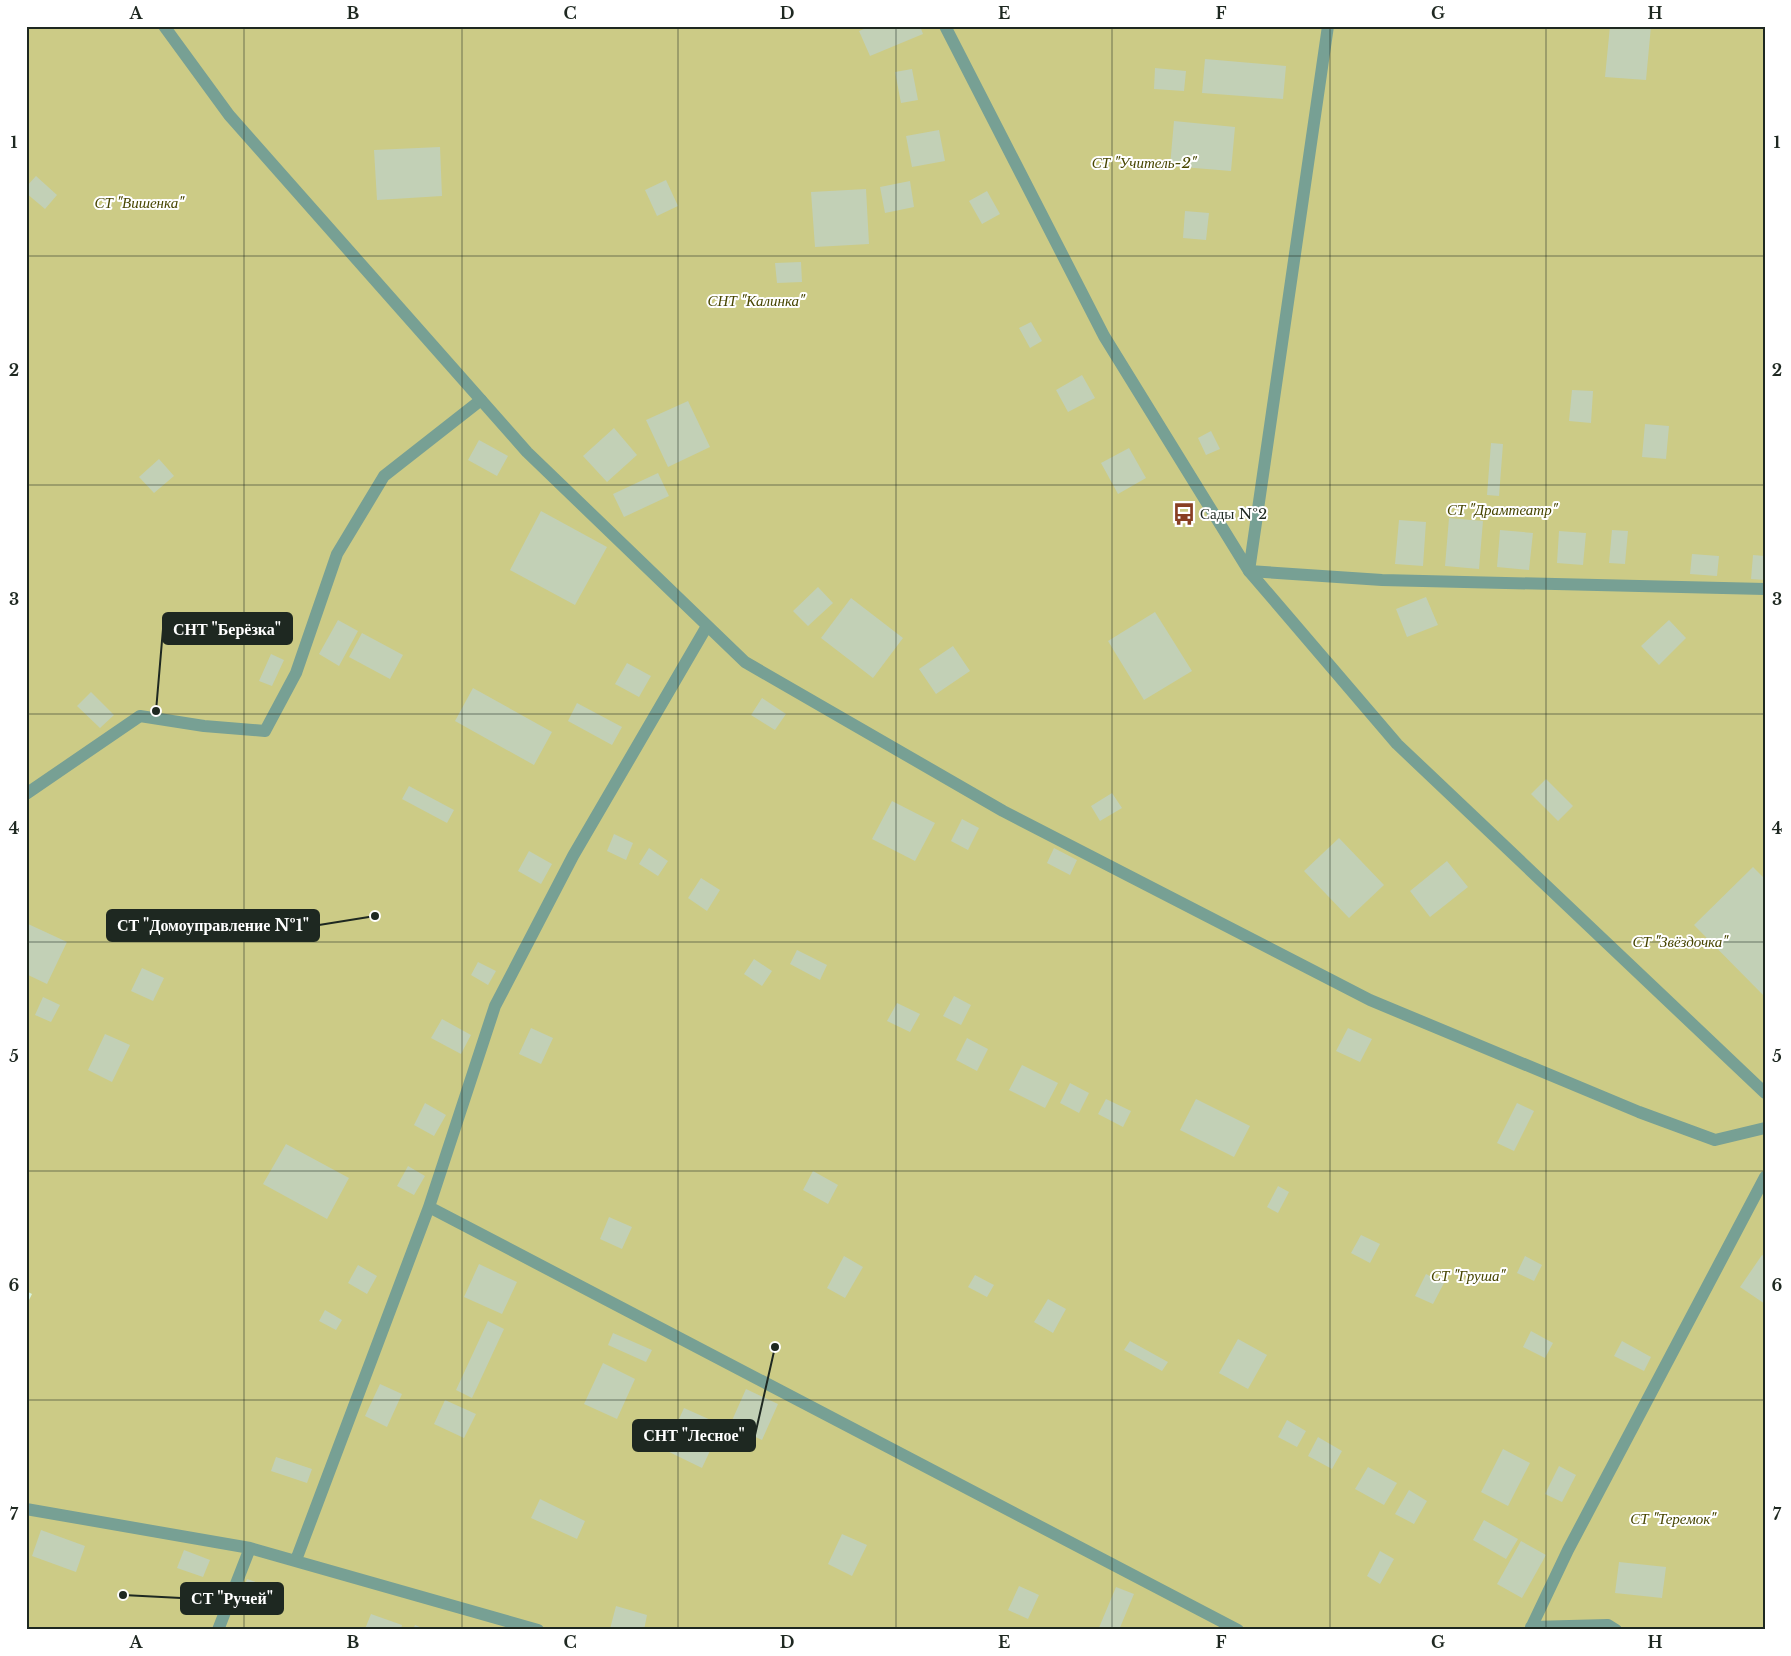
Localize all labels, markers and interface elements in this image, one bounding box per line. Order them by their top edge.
text: A [129,3,144,23]
text: B [347,3,360,23]
text: C [563,3,577,23]
text: D [780,3,794,23]
text: E [998,3,1010,23]
text: F [1215,3,1227,23]
text: G [1431,3,1445,23]
text: H [1647,3,1663,23]
text: 1 [11,132,18,152]
text: 1 [1774,132,1781,152]
park label: СТ "Учитель-2" [1092,153,1198,172]
park label: СТ "Вишенка" [94,193,185,212]
park label: СНТ "Калинка" [708,291,806,310]
text: 2 [9,360,19,380]
text: 2 [1772,360,1782,380]
park label: СТ "Драмтеатр" [1447,500,1559,519]
bus stop icon: Сады №2 [1171,501,1197,527]
place label: Сады №2 [1200,504,1267,523]
text: 3 [9,589,19,609]
text: 3 [1772,589,1782,609]
callout: СНТ "Берёзка" [163,613,292,644]
text: СНТ "Берёзка" [173,619,281,639]
text: 4 [9,818,19,838]
text: 4 [1772,818,1782,838]
callout: СТ "Домоуправление №1" [107,910,319,941]
text: СТ "Домоуправление №1" [117,915,309,935]
park label: СТ "Звёздочка" [1632,932,1729,951]
text: 5 [9,1046,19,1066]
text: 5 [1772,1046,1782,1066]
park label: СТ "Груша" [1431,1266,1507,1285]
text: 6 [9,1275,20,1295]
text: 6 [1772,1275,1783,1295]
callout: СНТ "Лесное" [633,1420,755,1451]
text: СНТ "Лесное" [643,1425,745,1445]
text: 7 [10,1504,19,1524]
text: 7 [1773,1504,1782,1524]
park label: СТ "Теремок" [1630,1509,1717,1528]
callout: СТ "Ручей" [181,1583,283,1614]
text: СТ "Ручей" [191,1588,273,1608]
text: A [129,1632,144,1652]
text: B [347,1632,360,1652]
text: C [563,1632,577,1652]
text: D [780,1632,794,1652]
text: E [998,1632,1010,1652]
text: F [1215,1632,1227,1652]
text: G [1431,1632,1445,1652]
text: H [1647,1632,1663,1652]

